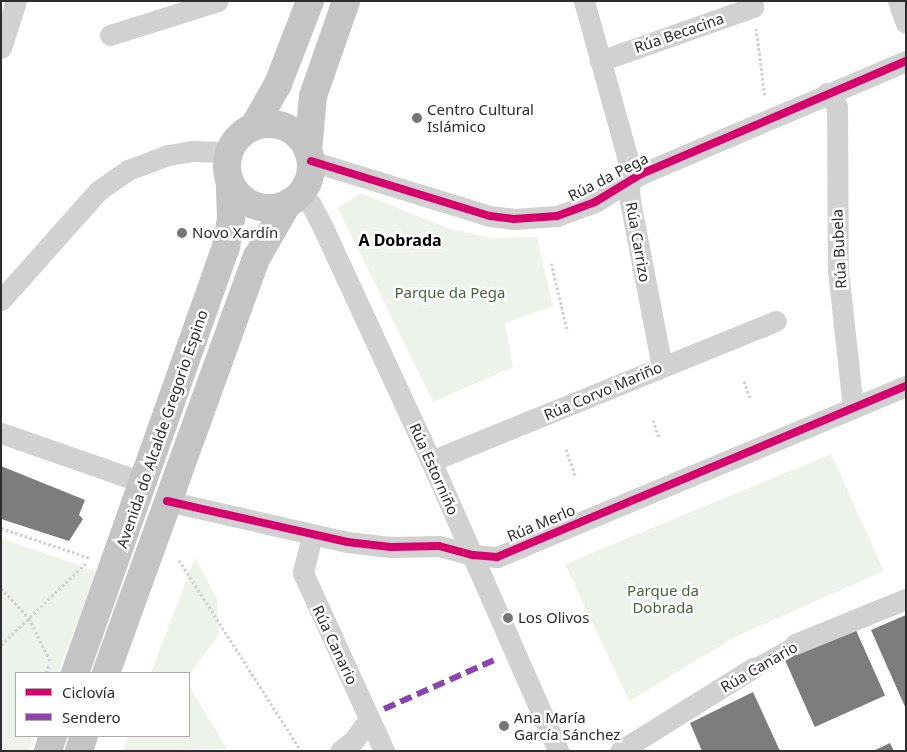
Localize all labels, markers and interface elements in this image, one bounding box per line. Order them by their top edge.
street label: Rúa Becacina [632,9,726,57]
place label: Centro Cultural Islámico [427,100,534,135]
marker: Centro Cultural Islámico [411,112,423,124]
street label: Rúa da Pega [565,149,651,205]
street label: Rúa Carrizo [622,200,654,284]
street label: Rúa Bubela [828,209,850,289]
place label: Novo Xardín [192,224,278,242]
marker: Novo Xardín [176,227,188,239]
district label: A Dobrada [358,230,442,250]
park label: Parque da Pega [395,284,505,302]
street label: Avenida do Alcalde Gregorio Espino [113,308,211,550]
street label: Rúa Corvo Mariño [541,358,665,424]
street label: Rúa Estorniño [406,420,462,518]
street label: Rúa Merlo [504,501,578,545]
park label: Parque da Dobrada [627,581,699,616]
street label: Rúa Canario [309,602,361,688]
place label: Los Olivos [518,609,589,627]
marker: Los Olivos [502,612,514,624]
street label: Rúa Canario [717,638,801,696]
legend [15,672,190,737]
text: Ciclovía [62,682,115,702]
text: Sendero [62,707,121,727]
place label: Ana María García Sánchez [514,708,620,743]
marker: Ana María García Sánchez [498,720,510,732]

